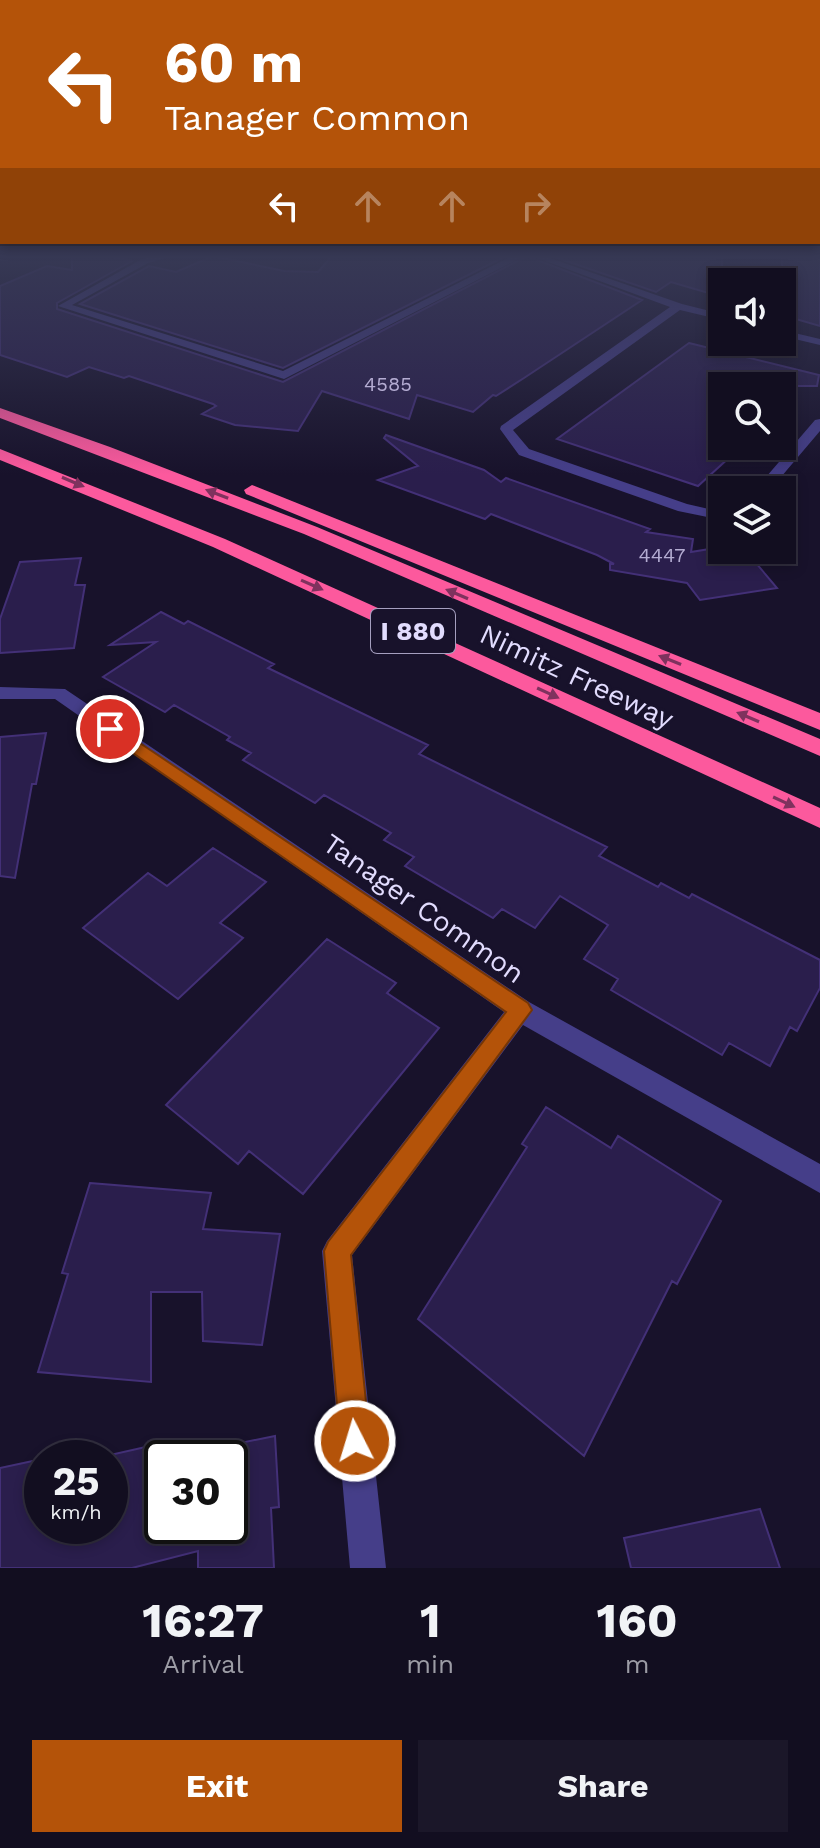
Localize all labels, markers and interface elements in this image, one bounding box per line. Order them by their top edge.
text: 60 m [164,30,303,96]
icon: left [32,32,136,136]
text: Tanager Common [164,97,470,139]
icon: left [262,184,306,228]
icon: ahead [346,184,390,228]
icon: ahead [430,184,474,228]
icon: right [514,184,558,228]
map controls [708,268,796,564]
button: sound [708,268,796,356]
house number: 4585 [364,372,412,396]
button: search [708,372,796,460]
one-way arrow [61,476,85,489]
button: layers [708,476,796,564]
one-way arrow [205,487,229,500]
house number: 4447 [639,543,685,567]
one-way arrow [300,578,323,591]
one-way arrow [446,587,469,600]
road number: I 880 [371,609,455,653]
street label: Nimitz Freeway [475,617,679,736]
one-way arrow [658,653,682,666]
one-way arrow [536,686,559,700]
pin [76,695,144,763]
icon: arrive [88,707,132,751]
one-way arrow [736,711,760,724]
one-way arrow [772,796,795,809]
street label: Tanager Common [317,827,531,990]
position arrow [313,1399,397,1483]
speed limit sign: 30 [144,1440,248,1544]
text: 25 [52,1458,100,1505]
text: km/h [50,1500,102,1524]
text: 16:27 [142,1592,264,1649]
text: 1 [420,1592,441,1649]
text: 160 [596,1592,678,1649]
text: Arrival [163,1649,244,1679]
text: min [406,1649,454,1679]
text: m [625,1649,649,1679]
button: Exit [32,1740,402,1832]
button: Share [418,1740,788,1832]

